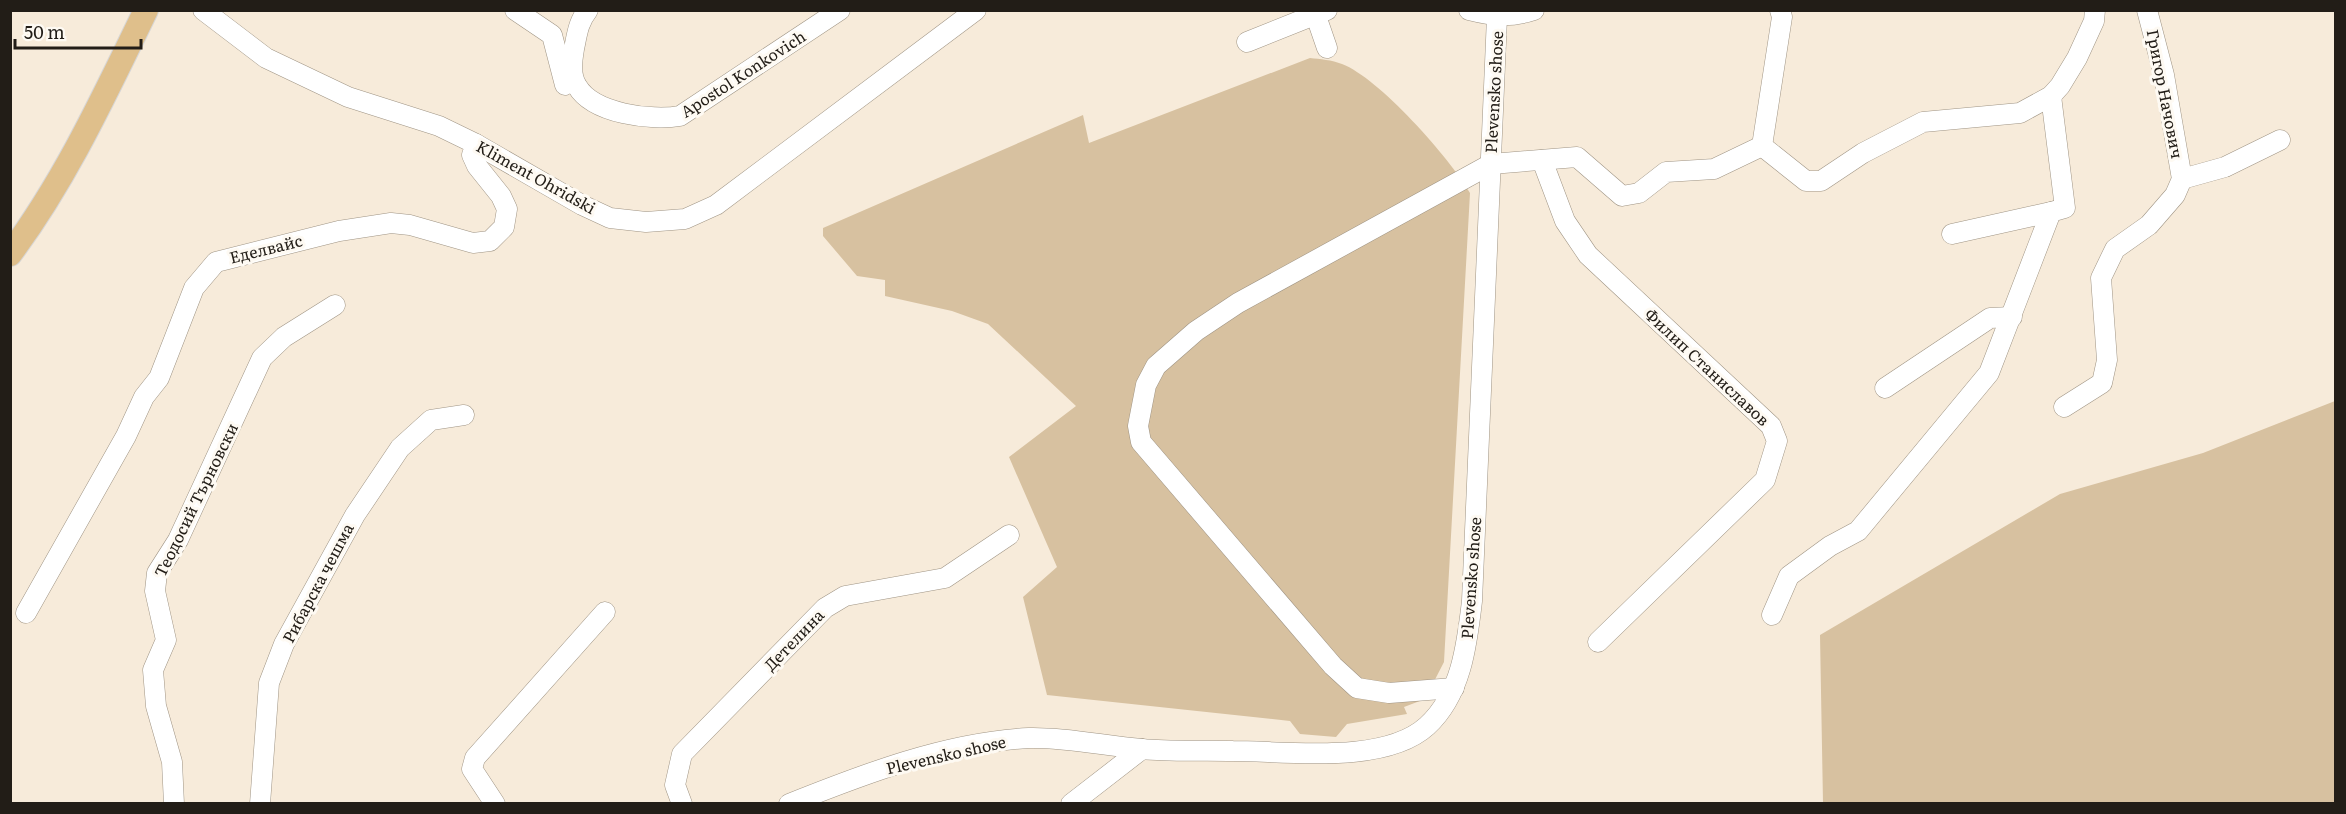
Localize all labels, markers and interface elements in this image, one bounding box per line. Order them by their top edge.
scale bar [15,12,141,50]
text: 50 m [24,18,65,45]
street label: Apostol Konkovich [675,23,810,123]
street label: Григор Начович [2142,27,2190,161]
street label: Plevensko shose [1478,30,1508,154]
street label: Kliment Ohridski [472,133,601,219]
street label: Еделвайс [227,227,305,269]
street label: Филип Станиславов [1640,302,1776,431]
street label: Теодосий Търновски [147,418,243,581]
street label: Plevensko shose [1454,516,1486,640]
street label: Рибарска чешма [275,518,359,647]
street label: Детелина [758,603,829,676]
street label: Plevensko shose [883,729,1008,779]

